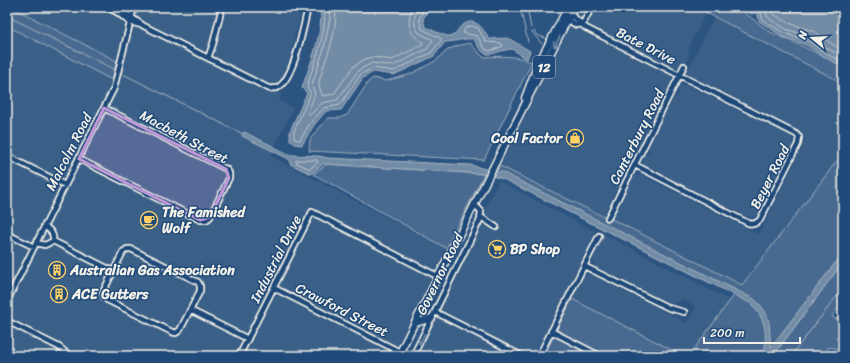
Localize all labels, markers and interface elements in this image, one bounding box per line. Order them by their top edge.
north arrow [792,18,832,58]
street label: Bate Drive [612,20,680,72]
text: N [792,28,813,43]
one-way arrow [553,36,560,48]
road number: 12 [533,56,555,78]
street label: Canterbury Road [602,83,673,189]
street label: Macbeth Street [135,103,233,171]
street label: Malcolm Road [39,107,100,195]
place label: Cool Factor [490,126,563,151]
shop icon: Cool Factor [565,128,585,148]
street label: Beyer Road [743,139,798,214]
place label: The Famished Wolf [162,200,247,241]
cafe icon: The Famished Wolf [139,210,159,230]
street label: Industrial Drive [243,211,309,308]
street label: Governor Road [409,227,471,320]
place label: BP Shop [510,237,561,262]
supermarket icon: BP Shop [487,239,507,259]
place label: Australian Gas Association [69,258,235,283]
building icon: Australian Gas Association [47,260,67,280]
street label: Crawford Street [291,276,393,344]
place label: ACE Gutters [71,282,149,307]
building icon: ACE Gutters [49,284,69,304]
scale bar [704,319,800,345]
text: 200 m [710,322,744,344]
one-way arrow [418,332,425,344]

